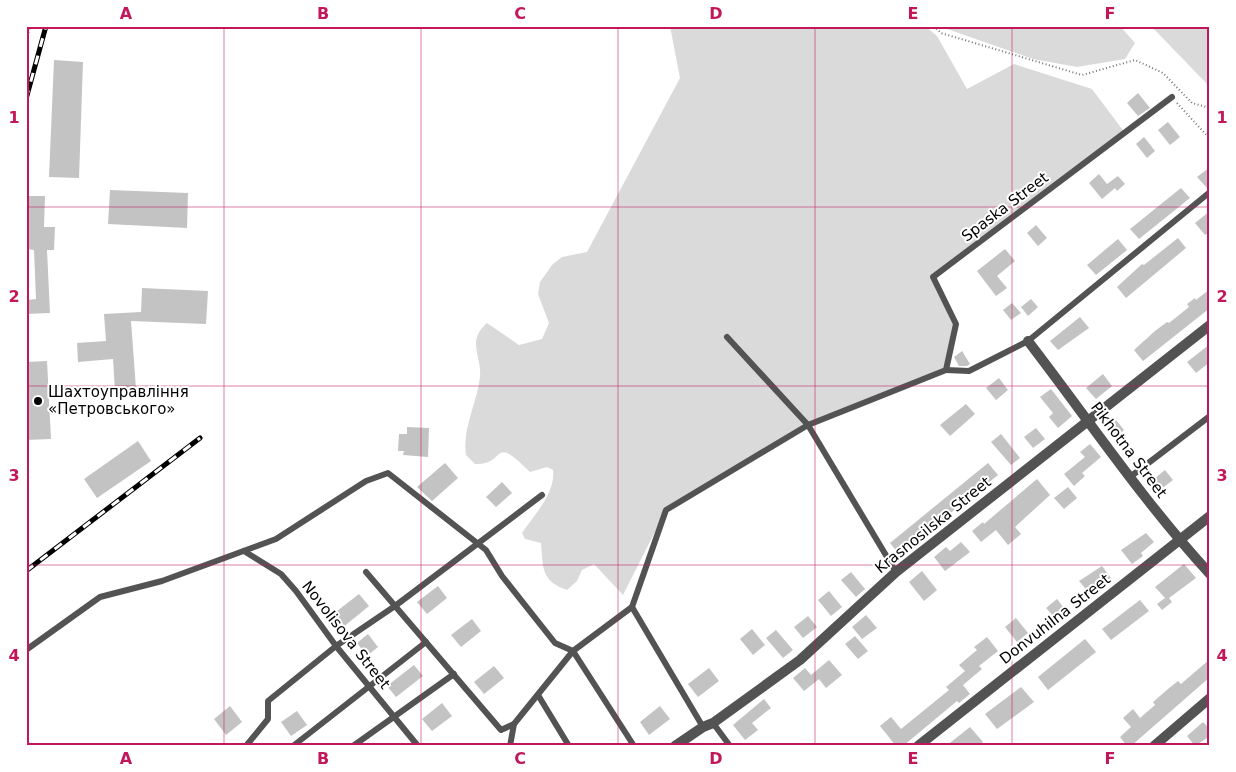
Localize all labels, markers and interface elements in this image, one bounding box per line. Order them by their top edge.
text: A [120,4,133,23]
text: B [317,4,329,23]
text: C [514,4,526,23]
text: D [709,4,723,23]
text: E [908,4,918,23]
text: F [1105,4,1115,23]
text: 1 [8,108,20,127]
text: 1 [1216,108,1228,127]
street label: Spaska Street [958,168,1052,245]
text: 2 [8,287,20,306]
text: 2 [1216,287,1228,306]
place label: Шахтоуправління «Петровського» [48,383,189,418]
marker: Шахтоуправління «Петровського» [32,395,44,407]
street label: Pikhotna Street [1087,399,1171,502]
text: 3 [8,466,20,485]
text: 3 [1216,466,1228,485]
street label: Krasnosilska Street [872,473,995,577]
street label: Donvuhilna Street [996,570,1114,668]
street label: Novolisova Street [298,577,394,693]
text: 4 [8,646,20,665]
text: 4 [1216,646,1228,665]
text: A [120,749,133,768]
text: B [317,749,329,768]
text: C [514,749,526,768]
text: D [709,749,723,768]
text: E [908,749,918,768]
text: F [1105,749,1115,768]

